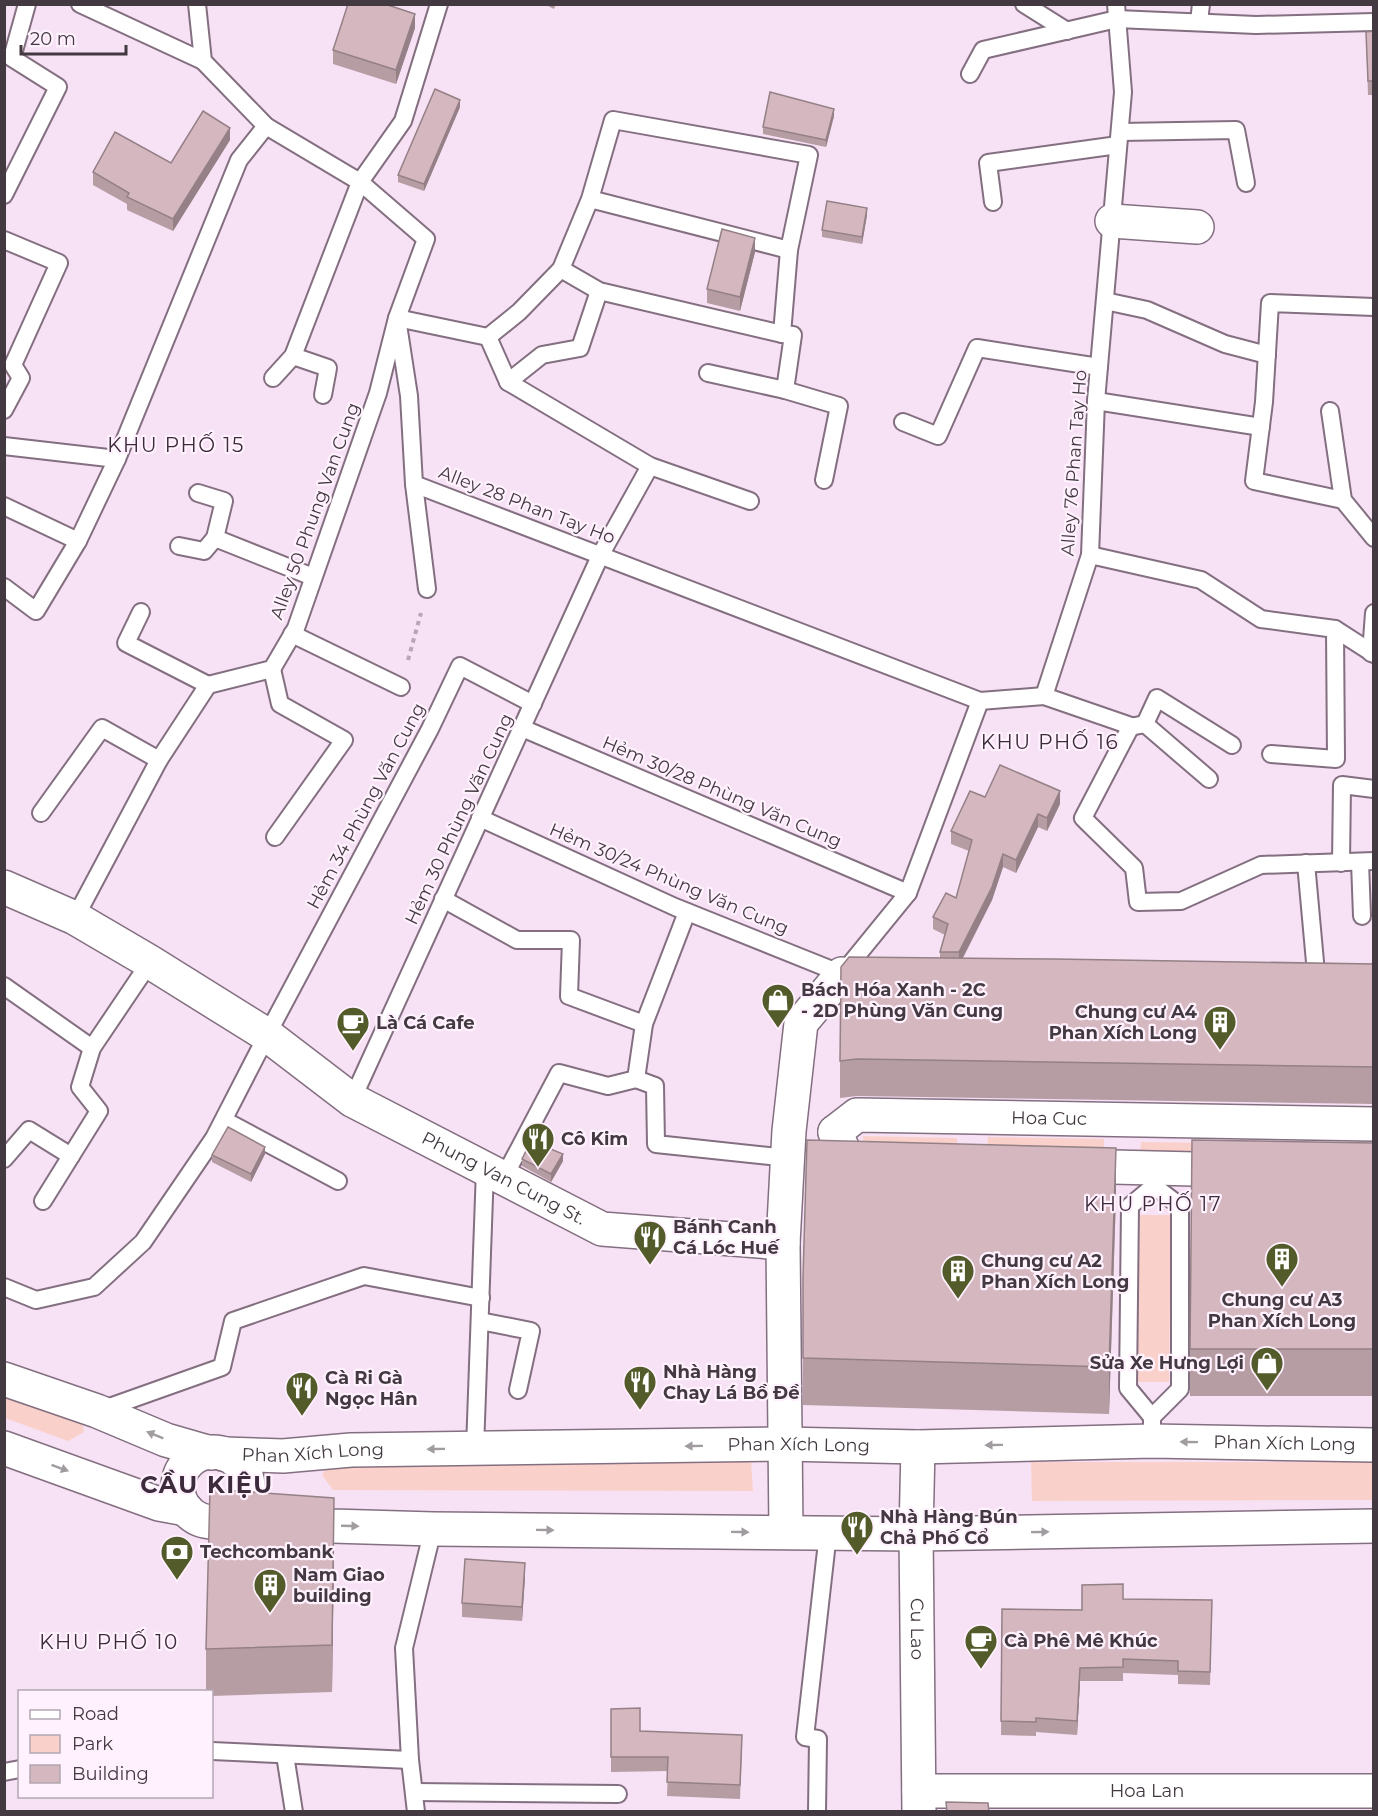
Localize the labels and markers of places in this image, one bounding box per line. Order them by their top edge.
place label: Bách Hóa Xanh - 2C - 2D Phùng Văn Cung [801,979,1003,1022]
shop icon: Bách Hóa Xanh - 2C - 2D Phùng Văn Cung [760,982,796,1029]
place label: Chung cư A4 Phan Xích Long [1049,1001,1198,1044]
building icon: Chung cư A4 Phan Xích Long [1202,1004,1238,1051]
cafe icon: Là Cá Cafe [335,1005,371,1052]
place label: Là Cá Cafe [376,1012,475,1034]
restaurant icon: Cô Kim [520,1121,556,1168]
place label: Cô Kim [561,1128,628,1150]
place label: Bánh Canh Cá Lóc Huế [673,1216,780,1259]
restaurant icon: Bánh Canh Cá Lóc Huế [632,1219,668,1266]
building icon: Chung cư A3 Phan Xích Long [1264,1241,1300,1288]
place label: Chung cư A2 Phan Xích Long [981,1250,1129,1293]
building icon: Chung cư A2 Phan Xích Long [940,1253,976,1300]
place label: Chung cư A3 Phan Xích Long [1208,1289,1356,1332]
shop icon: Sửa Xe Hưng Lợi [1249,1345,1285,1392]
place label: Sửa Xe Hưng Lợi [1090,1352,1244,1374]
place label: Nhà Hàng Chay Lá Bồ Đề [663,1361,800,1404]
restaurant icon: Nhà Hàng Chay Lá Bồ Đề [622,1364,658,1411]
place label: Cà Ri Gà Ngọc Hân [325,1367,418,1410]
restaurant icon: Cà Ri Gà Ngọc Hân [284,1370,320,1417]
place label: Nhà Hàng Bún Chả Phố Cổ [880,1506,1018,1549]
restaurant icon: Nhà Hàng Bún Chả Phố Cổ [839,1509,875,1556]
bank icon: Techcombank [159,1534,195,1581]
place label: Techcombank [200,1541,334,1563]
place label: Nam Giao building [293,1564,385,1607]
building icon: Nam Giao building [252,1567,288,1614]
cafe icon: Cà Phê Mê Khúc [963,1623,999,1670]
place label: Cà Phê Mê Khúc [1004,1630,1158,1652]

